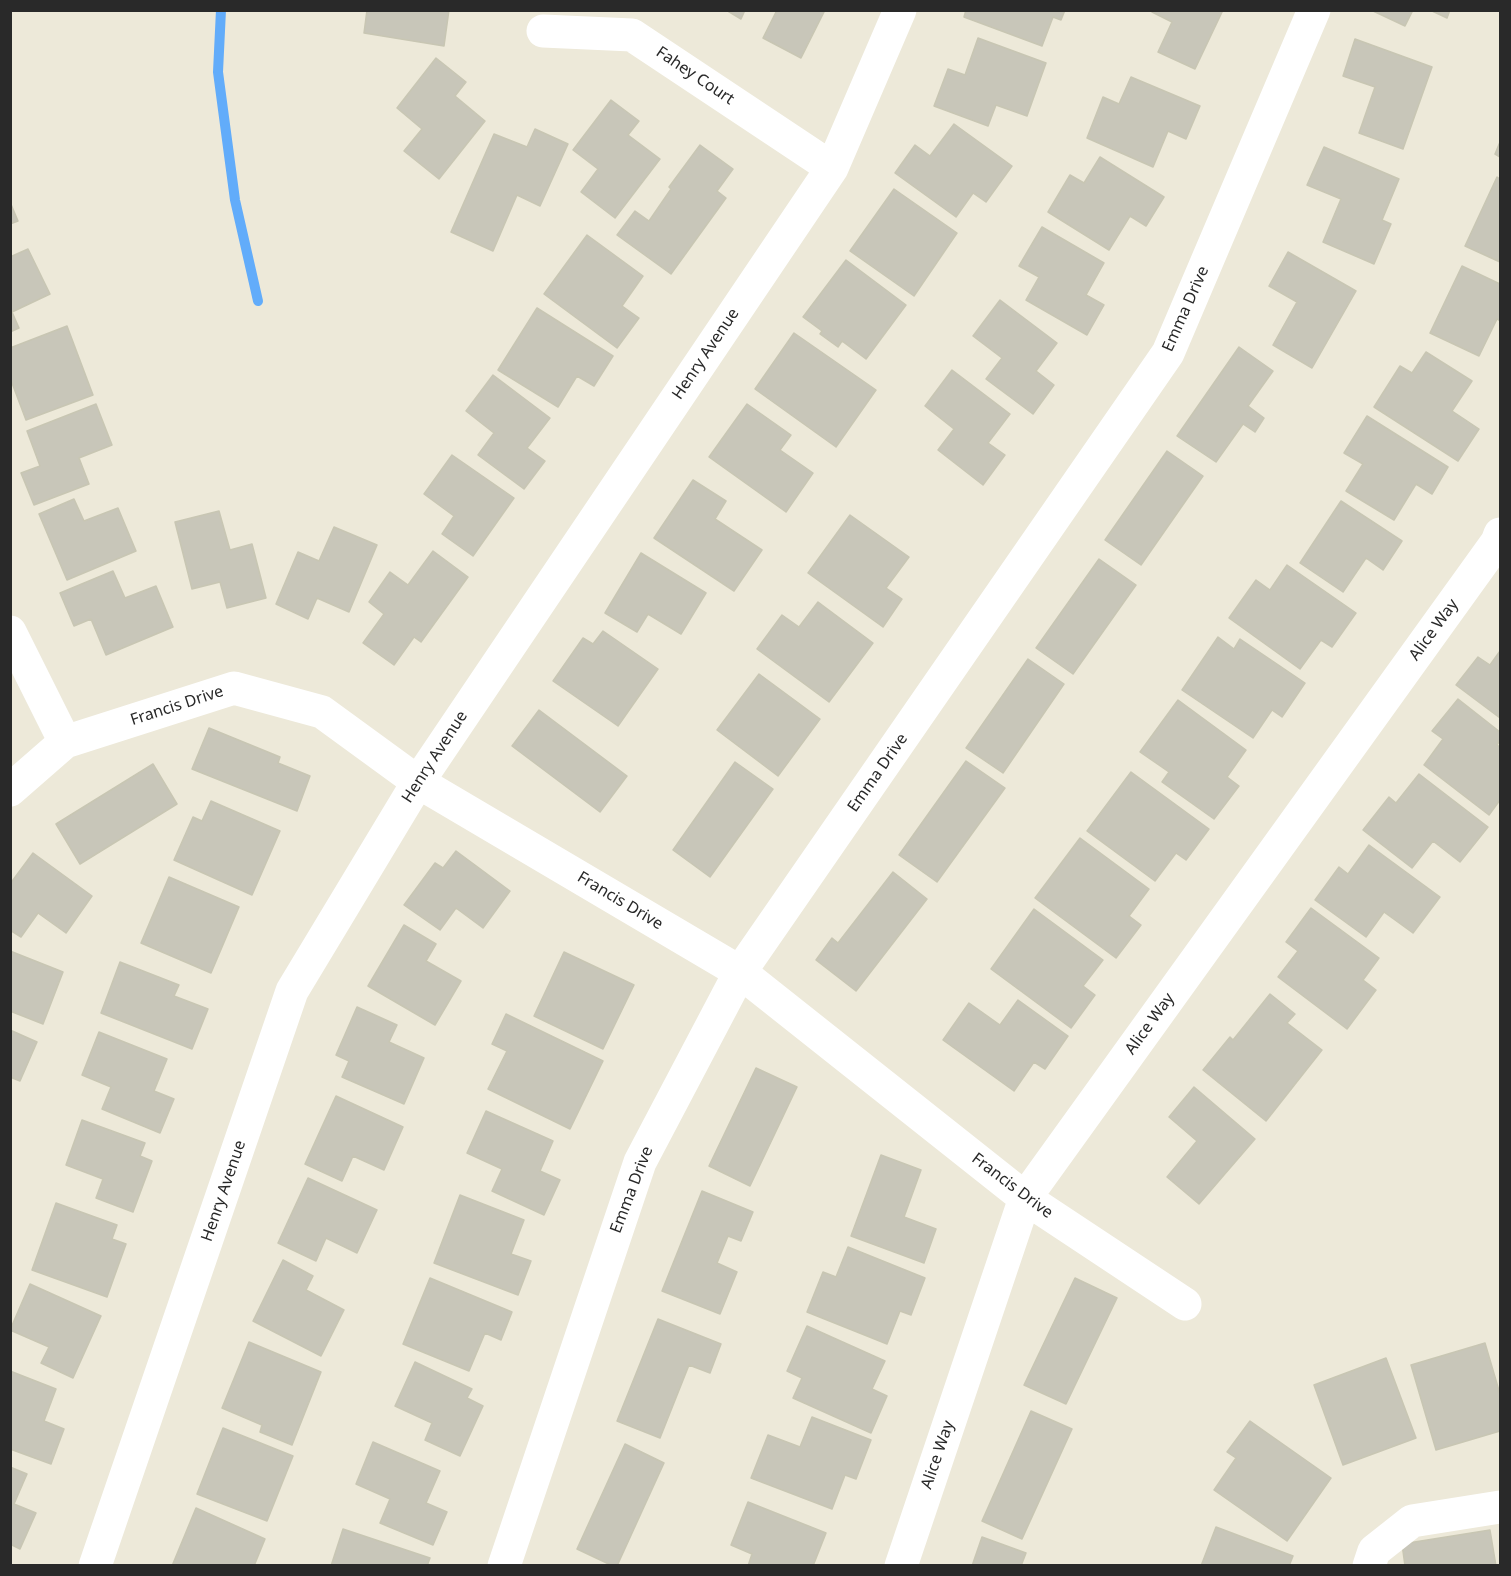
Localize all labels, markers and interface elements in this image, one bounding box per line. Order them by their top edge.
street label: Fahey Court [652,43,738,109]
street label: Emma Drive [1159,263,1213,355]
street label: Henry Avenue [668,305,744,403]
street label: Alice Way [1405,596,1463,664]
street label: Francis Drive [128,682,226,730]
street label: Henry Avenue [398,707,472,807]
street label: Emma Drive [844,730,912,816]
street label: Francis Drive [574,868,666,934]
street label: Alice Way [1121,990,1179,1058]
street label: Henry Avenue [198,1138,250,1244]
street label: Emma Drive [607,1144,657,1236]
street label: Francis Drive [968,1149,1056,1223]
street label: Alice Way [917,1418,959,1492]

